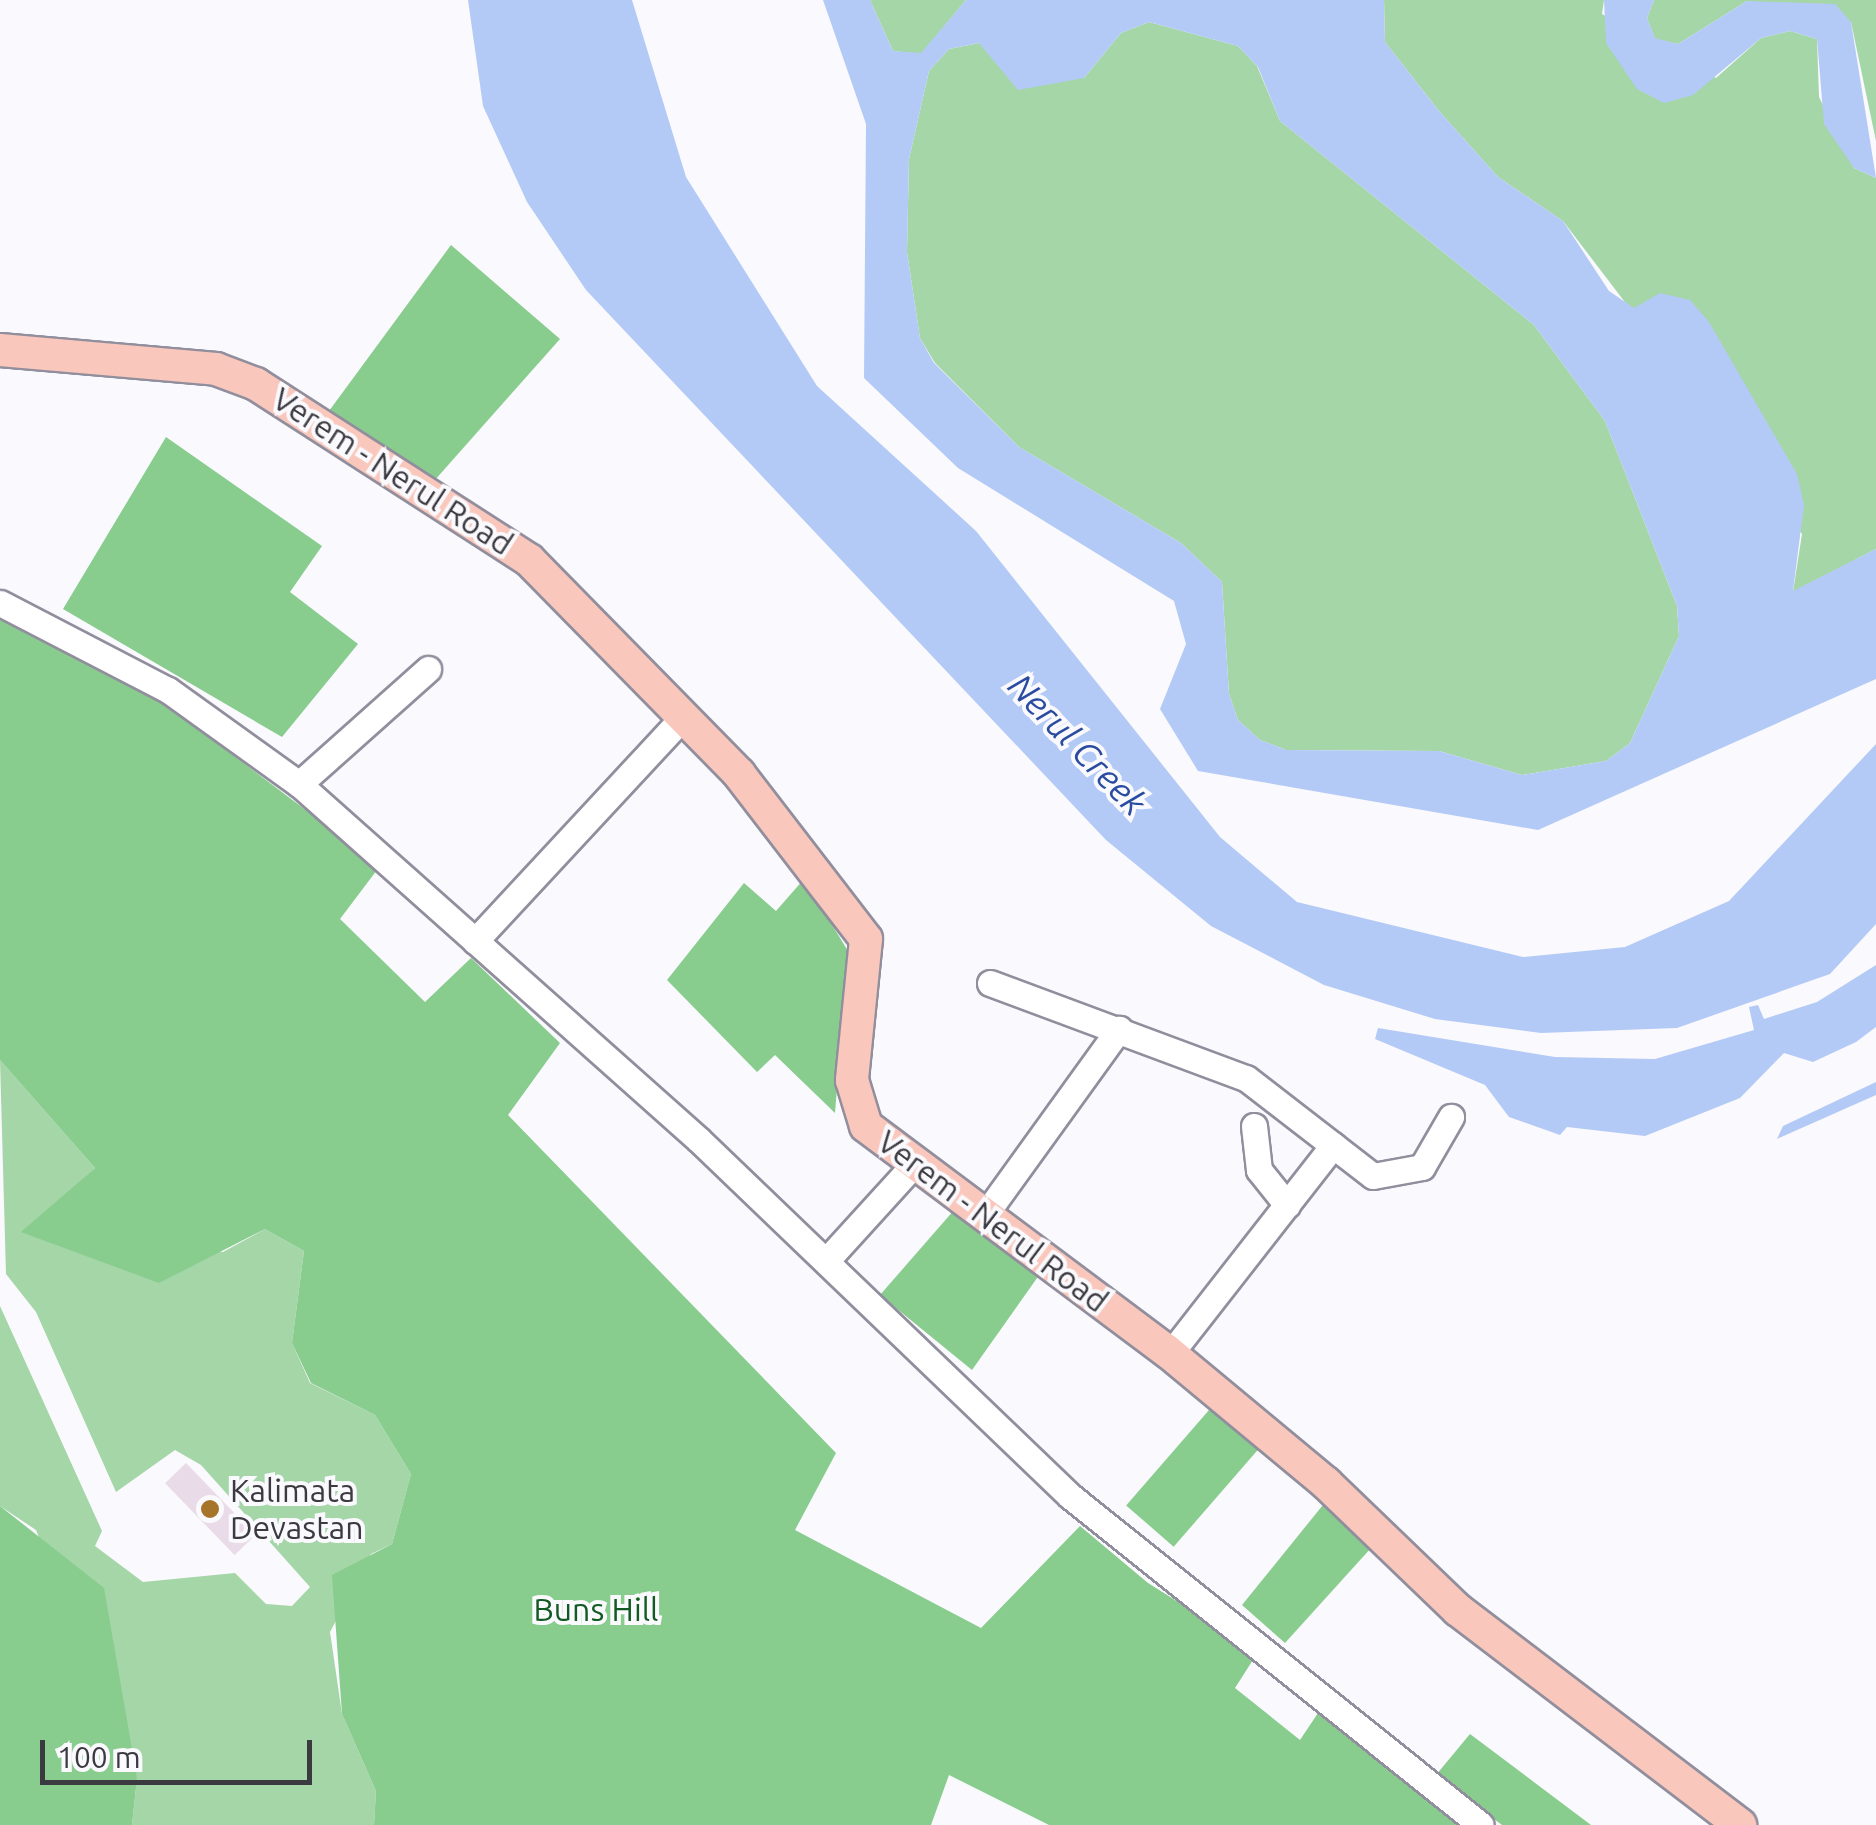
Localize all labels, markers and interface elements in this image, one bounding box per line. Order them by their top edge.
street label: Verem - Nerul Road [266,379,520,563]
water label: Nerul Creek [1000,664,1156,824]
street label: Verem - Nerul Road [870,1122,1116,1320]
place label: Kalimata Devastan [230,1472,363,1547]
marker: Kalimata Devastan [199,1498,221,1520]
park label: Buns Hill [534,1590,658,1628]
scale bar [45,1720,318,1782]
text: 100 m [57,1740,141,1774]

